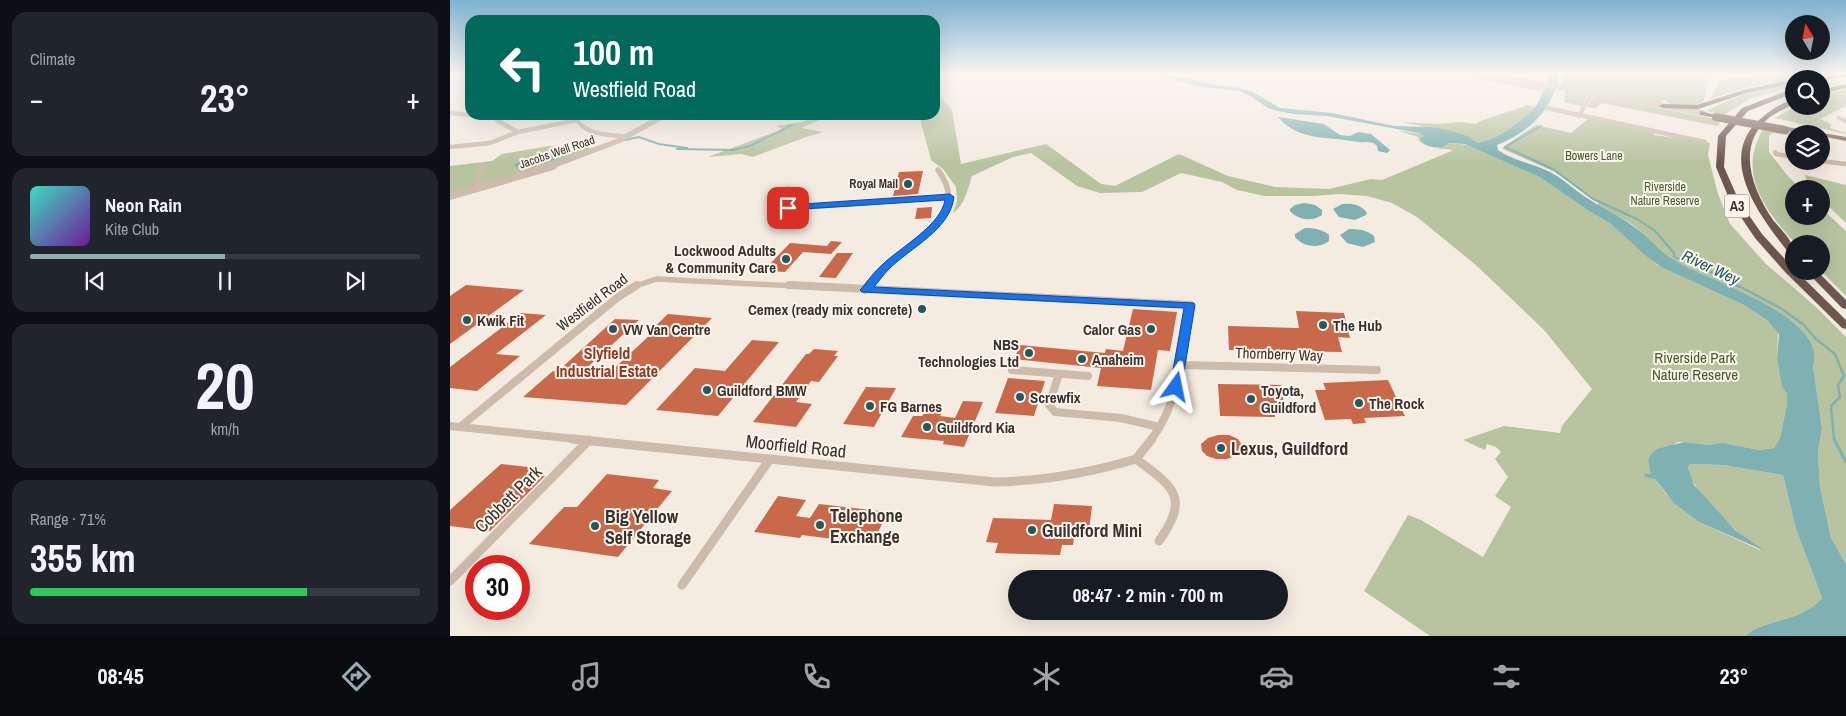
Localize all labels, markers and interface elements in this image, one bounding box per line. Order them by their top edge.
north arrow [1785,15,1830,60]
map controls [1785,15,1830,280]
text: 100 m [573,29,654,76]
icon: left [490,35,555,100]
text: Climate [30,48,75,70]
button: search [1785,70,1830,115]
text: 23° [200,73,250,124]
text: Westfield Road [573,74,696,104]
text: − [30,80,43,118]
text: + [407,80,420,118]
button: layers [1785,125,1830,170]
street label: Jacobs Well Road [517,132,597,172]
park label: Bowers Lane [1565,148,1623,164]
place label: Royal Mail [849,176,898,192]
marker: Royal Mail [902,178,914,190]
park label: Riverside Nature Reserve [1631,179,1699,209]
button: + [1785,180,1830,225]
pin [767,187,809,229]
text: Neon Rain [105,192,182,218]
icon: arrive [774,194,802,222]
road number: A3 [1724,195,1750,218]
text: Kite Club [105,218,159,240]
button: − [1785,235,1830,280]
place label: Lockwood Adults & Community Care [665,240,776,278]
water label: River Wey [1679,244,1745,290]
marker: Lockwood Adults & Community Care [780,253,792,265]
icon: previous [81,267,109,295]
icon: pause [211,267,239,295]
icon: next [341,267,369,295]
street label: Westfield Road [552,268,632,336]
place label: Cemex (ready mix concrete) [748,299,912,320]
marker: Cemex (ready mix concrete) [916,303,928,315]
place label: Kwik Fit [477,310,524,331]
marker: Kwik Fit [461,314,473,326]
place label: The Hub [1333,315,1382,336]
place label: VW Van Centre [623,319,711,340]
place label: Calor Gas [1083,319,1141,340]
marker: The Hub [1317,319,1329,331]
marker: VW Van Centre [607,323,619,335]
marker: Calor Gas [1145,323,1157,335]
place label: NBS Technologies Ltd [918,334,1019,372]
text: 20 [195,342,255,429]
district label: Slyfield Industrial Estate [556,342,658,382]
street label: Thornberry Way [1235,342,1324,366]
marker: NBS Technologies Ltd [1023,347,1035,359]
park label: Riverside Park Nature Reserve [1652,347,1738,385]
place label: Anaheim [1092,349,1144,370]
marker: Anaheim [1076,353,1088,365]
position arrow [1149,360,1201,412]
place label: Guildford BMW [717,380,807,401]
place label: Toyota, Guildford [1261,380,1316,418]
marker: Guildford BMW [701,384,713,396]
place label: Screwfix [1030,387,1081,408]
marker: Screwfix [1014,391,1026,403]
marker: Toyota, Guildford [1245,393,1257,405]
place label: The Rock [1369,393,1425,414]
place label: FG Barnes [880,396,942,417]
marker: The Rock [1353,397,1365,409]
marker: FG Barnes [864,400,876,412]
place label: Guildford Kia [937,417,1015,438]
text: km/h [211,418,239,440]
marker: Guildford Kia [921,421,933,433]
street label: Moorfield Road [745,428,847,464]
place label: Lexus, Guildford [1231,436,1348,461]
marker: Lexus, Guildford [1215,442,1227,454]
street label: Cobbett Park [469,459,548,538]
place label: Telephone Exchange [830,503,903,549]
place label: Big Yellow Self Storage [605,504,691,550]
text: Range · 71% [30,508,106,530]
place label: Guildford Mini [1042,518,1142,543]
marker: Telephone Exchange [814,519,826,531]
marker: Big Yellow Self Storage [589,520,601,532]
marker: Guildford Mini [1026,524,1038,536]
text: 355 km [30,533,136,584]
speed limit sign: 30 [465,555,530,620]
text: 08:47 · 2 min · 700 m [1073,582,1223,608]
icon: directions [339,659,374,694]
icon: music [569,659,604,694]
icon: phone [799,659,834,694]
icon: climate [1029,659,1064,694]
icon: car [1259,659,1294,694]
icon: filters [1489,659,1524,694]
text: 08:45 [98,661,144,691]
text: 23° [1719,661,1748,691]

